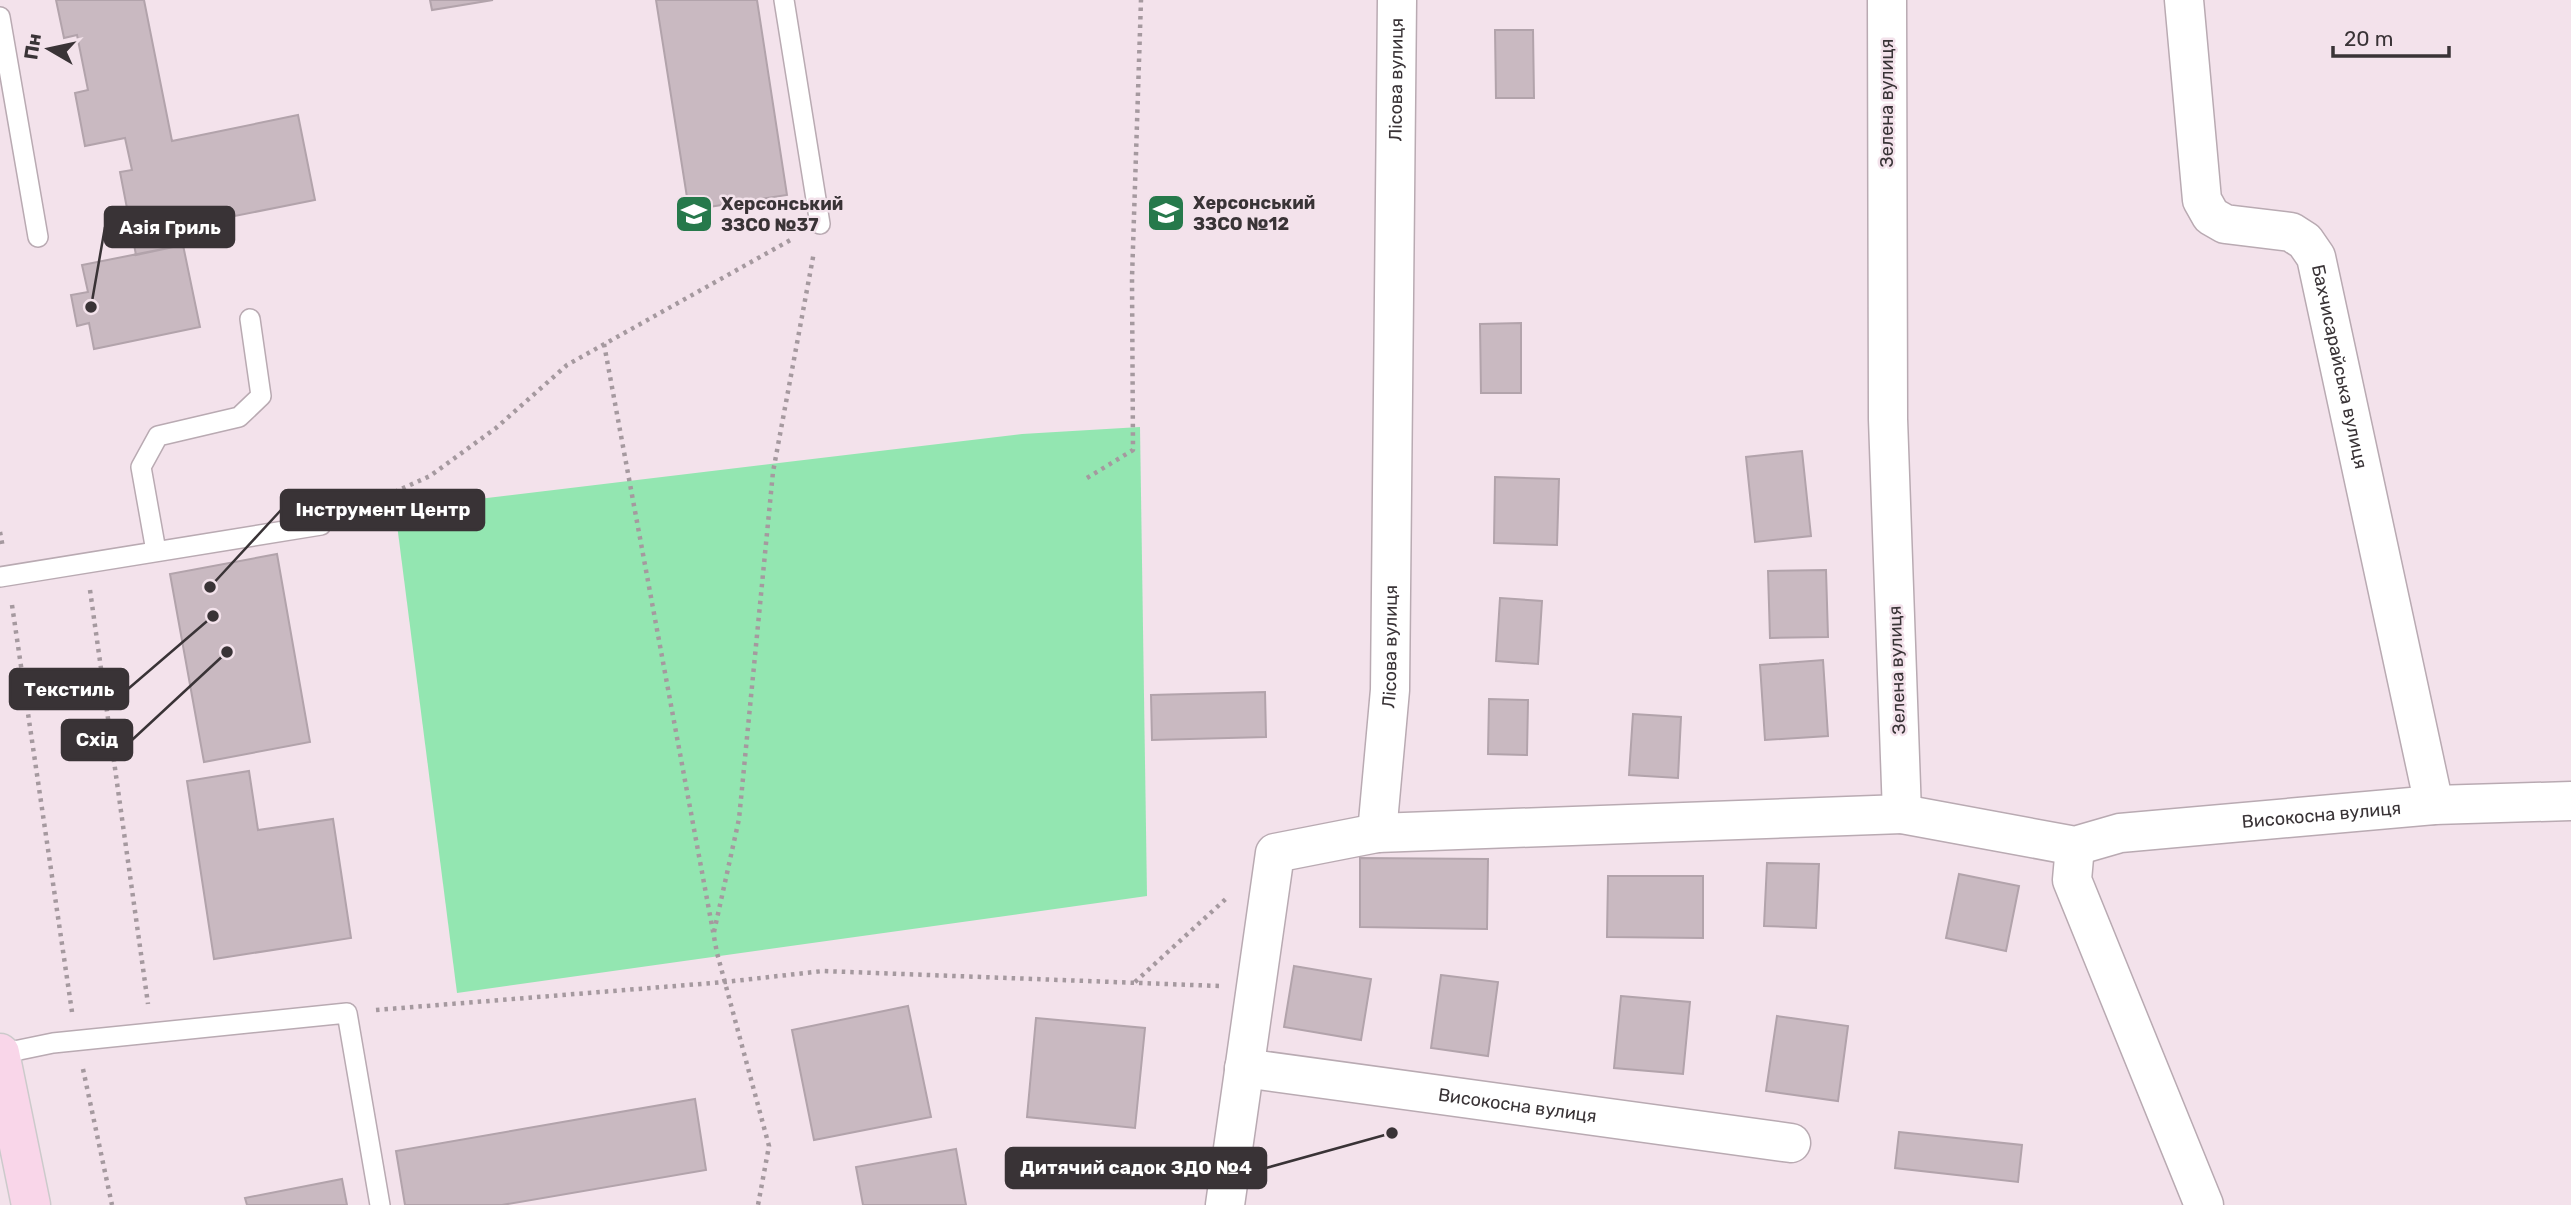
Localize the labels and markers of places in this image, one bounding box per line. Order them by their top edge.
school or university icon: Херсонський ЗЗСО №12 [1145,192,1187,234]
place label: Херсонський ЗЗСО №12 [1193,192,1315,235]
school or university icon: Херсонський ЗЗСО №37 [673,193,715,235]
place label: Херсонський ЗЗСО №37 [721,193,843,236]
callout: Азія Гриль [105,207,234,247]
callout: Інструмент Центр [281,490,484,530]
callout: Текстиль [10,669,128,709]
callout: Схід [62,720,132,760]
callout: Дитячий садок ЗДО №4 [1006,1148,1266,1188]

